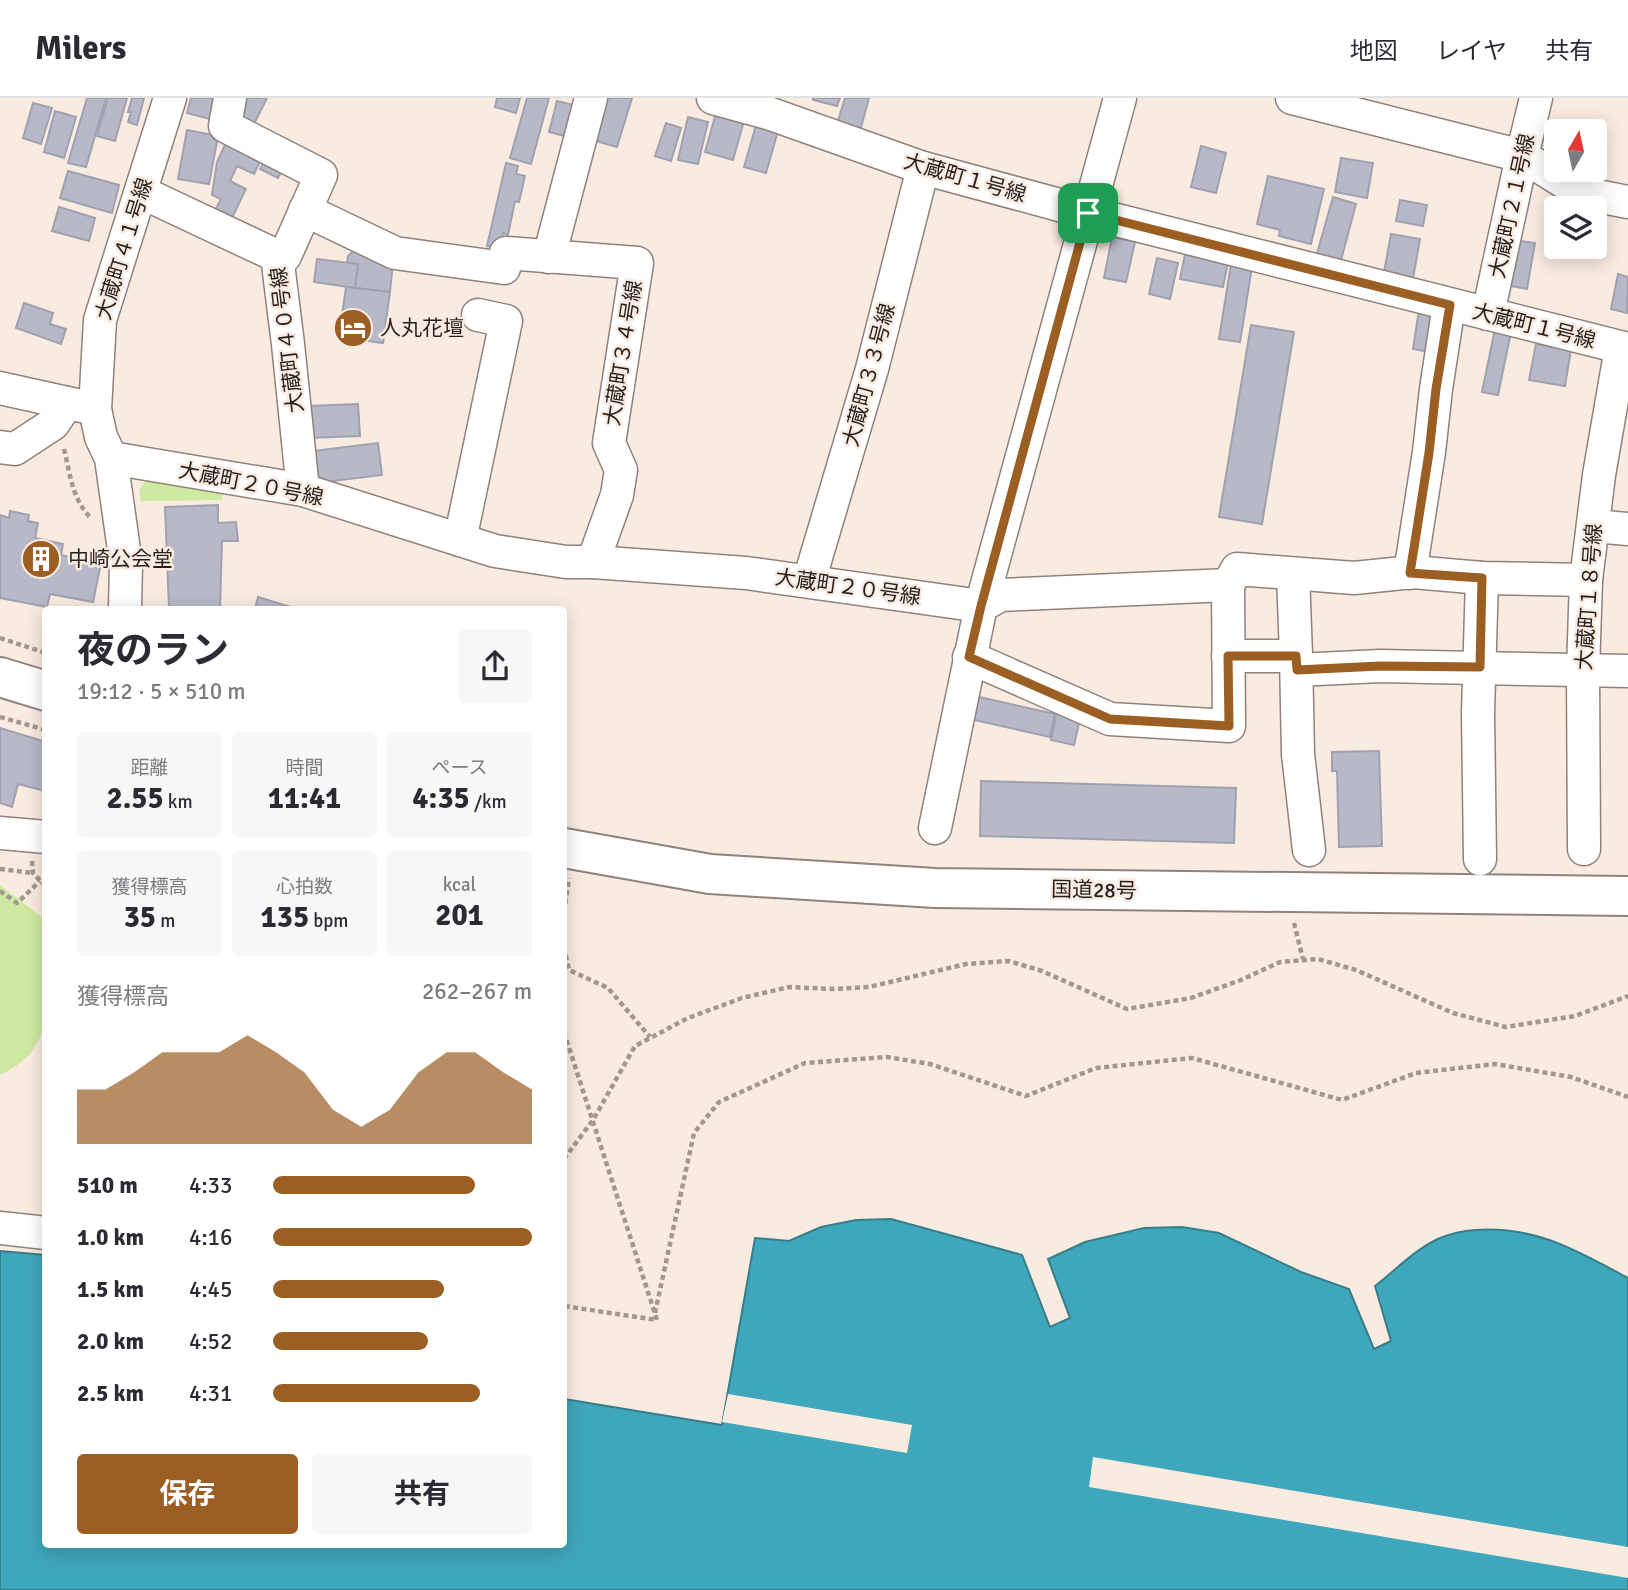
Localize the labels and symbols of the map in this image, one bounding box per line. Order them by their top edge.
north arrow [1544,119,1606,182]
street label: 大蔵町２１号線 [1484,131,1540,281]
street label: 大蔵町１号線 [901,148,1029,208]
street label: 大蔵町４１号線 [90,175,158,323]
pin [1058,183,1118,243]
street label: 大蔵町４０号線 [265,265,309,415]
street label: 大蔵町３４号線 [599,278,647,428]
street label: 大蔵町１号線 [1470,298,1598,354]
street label: 大蔵町３３号線 [837,301,901,449]
hotel icon: 人丸花壇 [332,307,374,349]
place label: 人丸花壇 [380,315,464,341]
street label: 大蔵町２０号線 [176,457,326,511]
street label: 大蔵町１８号線 [1571,523,1607,671]
building icon: 中崎公会堂 [20,538,62,580]
place label: 中崎公会堂 [68,546,173,572]
street label: 大蔵町２０号線 [773,564,923,610]
street label: 国道28号 [1051,876,1137,904]

